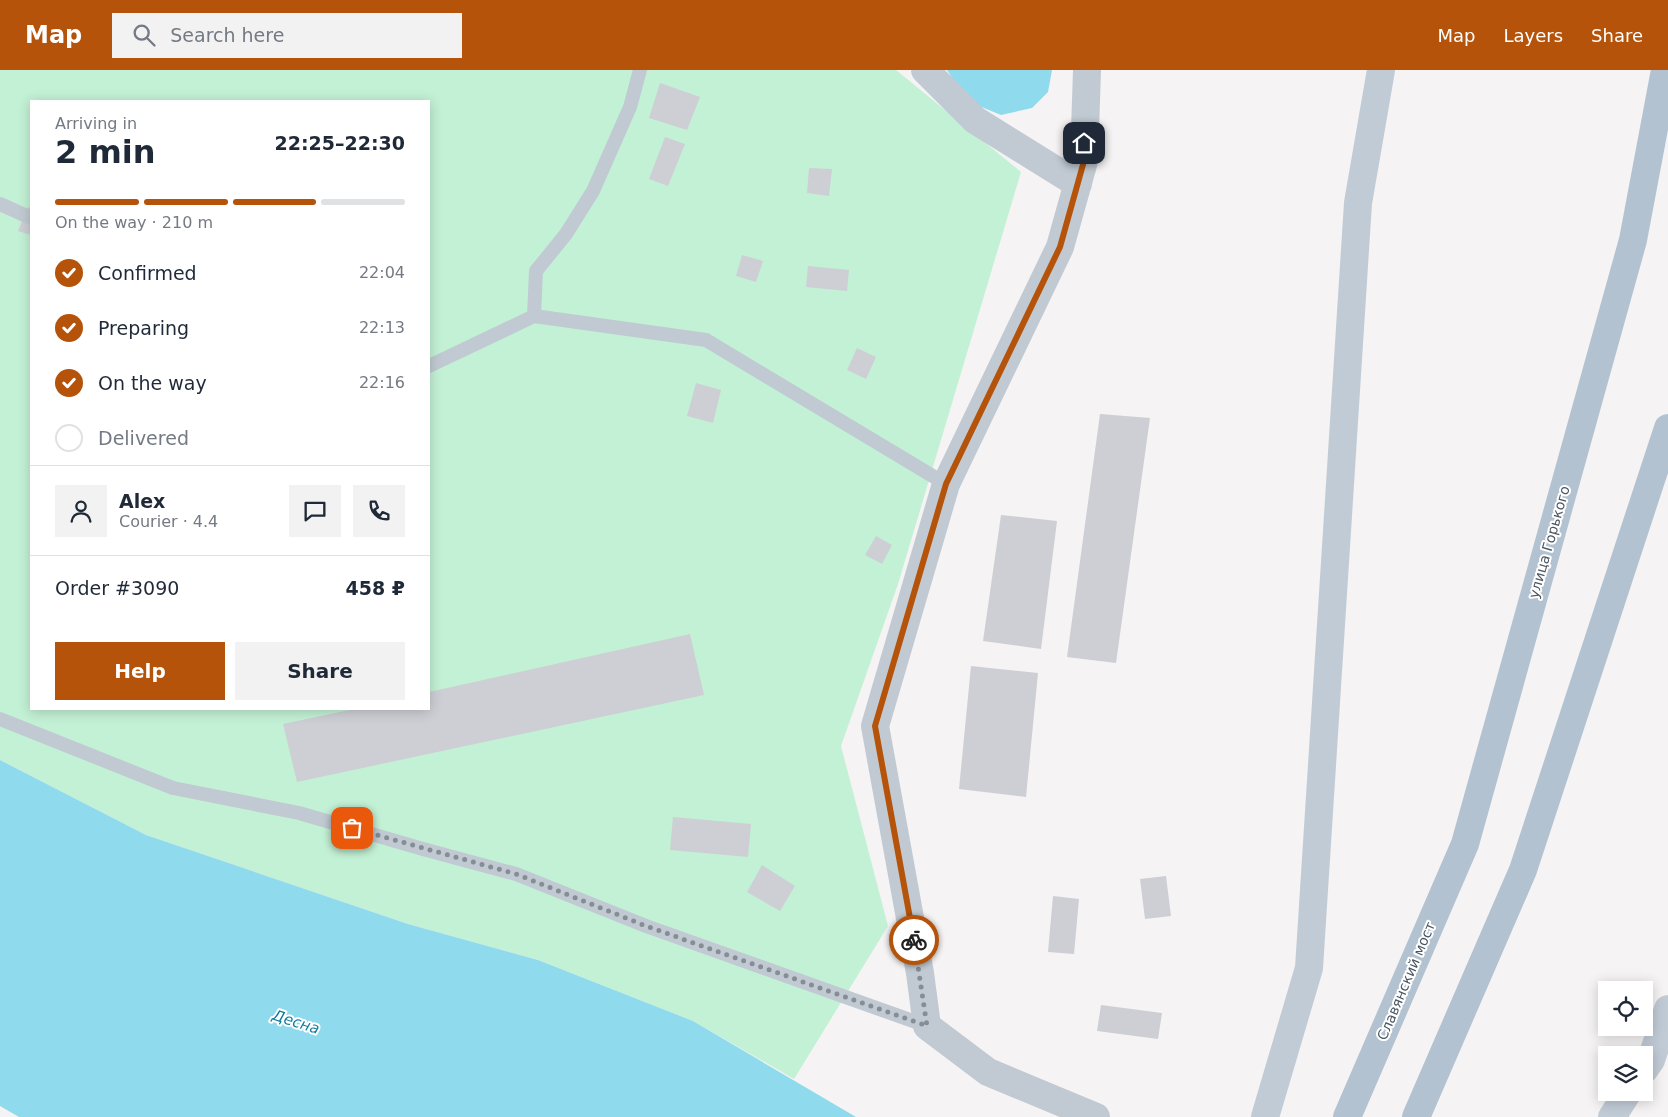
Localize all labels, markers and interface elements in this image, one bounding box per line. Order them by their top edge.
search box [112,13,462,58]
text: Map [25,21,82,49]
icon: search [130,21,158,49]
text: Search here [170,24,284,46]
text: Map [1437,25,1475,46]
text: Layers [1503,25,1563,46]
text: Share [1591,25,1643,46]
text: Arriving in [55,114,137,133]
pin [1063,122,1105,164]
icon: home [1070,129,1098,157]
text: 22:25–22:30 [275,132,405,154]
text: 2 min [55,133,156,171]
text: On the way · 210 m [55,213,213,232]
icon: check [55,259,83,287]
text: Confirmed [98,262,197,284]
text: 22:04 [359,263,405,282]
icon: check [55,314,83,342]
text: Preparing [98,317,189,339]
text: 22:13 [359,318,405,337]
icon: check [55,369,83,397]
text: On the way [98,372,207,394]
text: 22:16 [359,373,405,392]
text: Delivered [98,427,189,449]
street label: улица Горького [1525,484,1573,600]
button: person [55,485,107,537]
button: chat [289,485,341,537]
button: phone [353,485,405,537]
text: Alex [119,490,165,512]
text: Courier · 4.4 [119,512,218,531]
text: Order #3090 [55,577,179,599]
text: 458 ₽ [346,577,405,599]
button: Help [55,642,225,700]
button: Share [235,642,405,700]
pin [331,807,373,849]
icon: bag [338,814,366,842]
courier [889,915,939,965]
street label: Славянский мост [1374,919,1438,1043]
icon: bike [900,926,928,954]
map controls [1598,981,1653,1101]
button: locate [1598,981,1653,1036]
water label: Десна [269,1006,322,1038]
button: layers [1598,1046,1653,1101]

